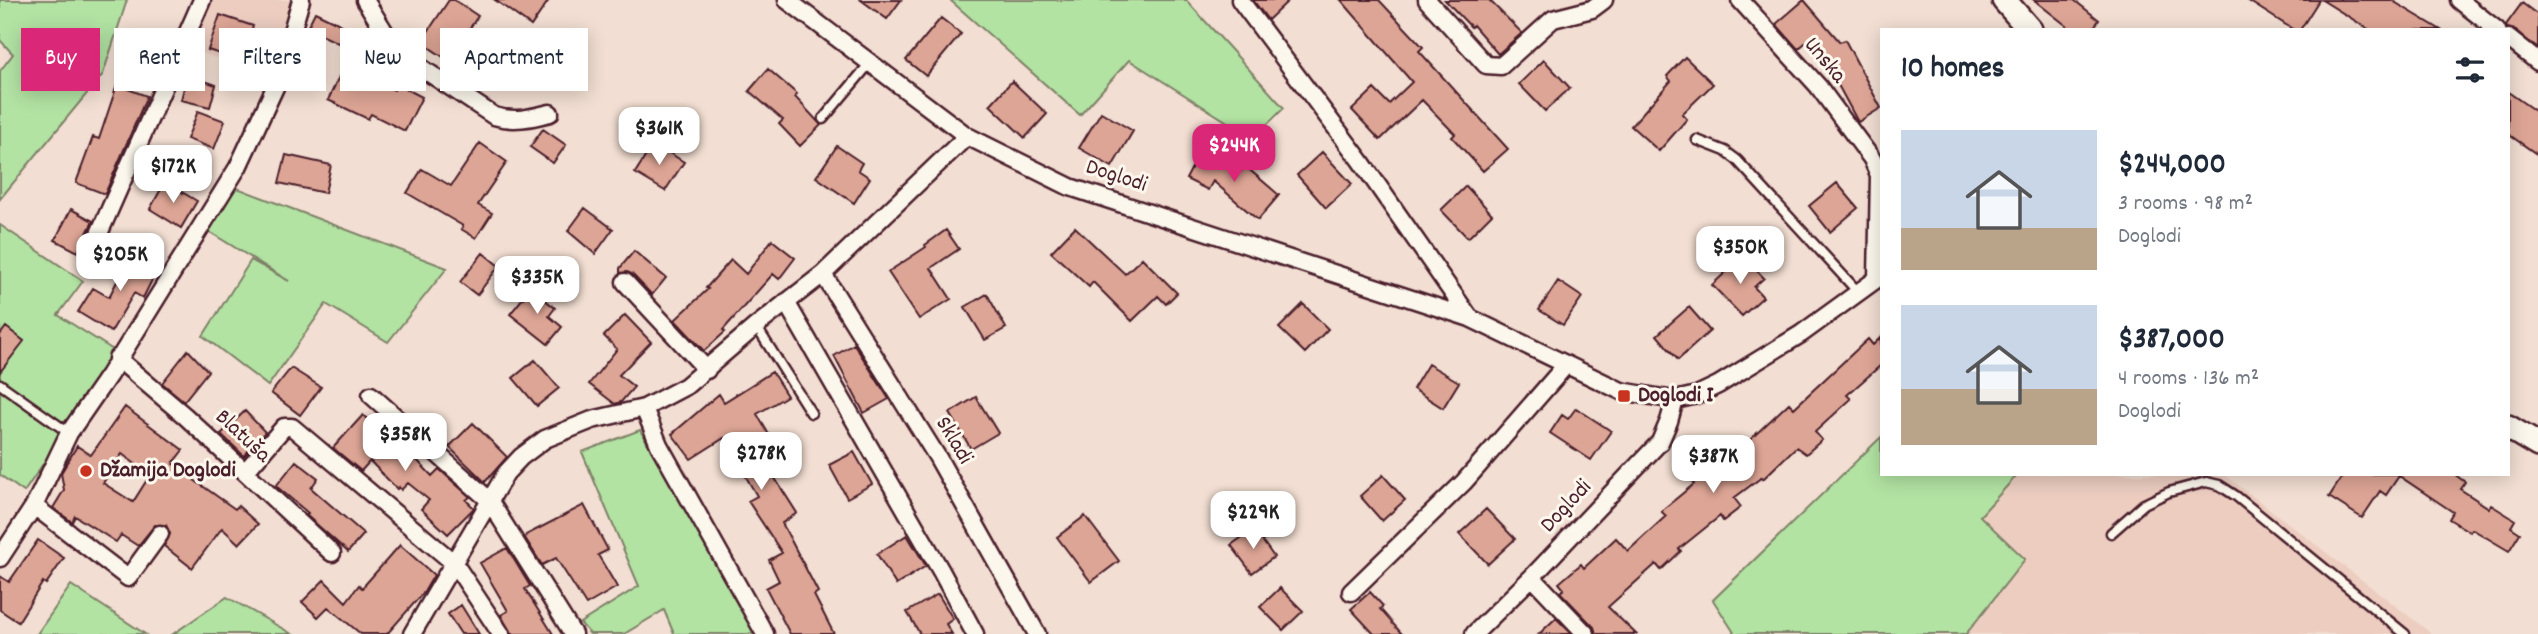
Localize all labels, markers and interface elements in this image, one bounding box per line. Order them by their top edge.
chip: Buy [21,28,100,91]
chip: Rent [114,28,205,91]
chip: Filters [219,28,326,91]
chip: New [340,28,426,91]
chip: Apartment [440,28,588,91]
street label: Unska [1795,31,1854,92]
text: 10 homes [1901,49,2004,92]
icon: filters [2451,51,2489,89]
pin: $361K [610,108,708,167]
text: $361K [635,113,683,146]
pin: $244K [1185,124,1283,184]
text: $244K [1208,130,1260,163]
text: $244,000 [2118,145,2226,188]
pin: $172K [124,146,222,205]
text: $172K [150,151,196,184]
street label: Doglodi [1081,152,1151,202]
icon: home [1957,158,2041,242]
text: 3 rooms · 98 m² [2118,188,2253,221]
text: Doglodi [2118,221,2181,254]
pin: $350K [1691,226,1789,286]
text: $350K [1712,232,1768,265]
pin: $205K [71,233,169,293]
text: $205K [92,239,148,272]
pin: $335K [488,256,586,316]
text: $335K [510,262,564,295]
text: $387,000 [2118,320,2225,363]
icon: home [1957,333,2041,417]
text: 4 rooms · 136 m² [2118,363,2259,396]
place label: Doglodi I [1638,380,1714,413]
marker: Doglodi I [1616,388,1632,404]
text: Doglodi [2118,396,2181,429]
street label: Blatuša [207,402,278,472]
street label: Skladi [926,411,980,471]
pin: $358K [356,414,454,473]
text: $358K [379,419,431,452]
pin: $278K [712,433,810,492]
pin: $387K [1664,435,1762,495]
text: $278K [736,438,786,471]
text: $387K [1688,441,1738,474]
place label: Džamija Doglodi [100,455,236,488]
marker: Džamija Doglodi [78,463,94,479]
street label: Doglodi [1533,473,1601,541]
pin: $229K [1204,491,1302,551]
text: $229K [1227,497,1279,530]

